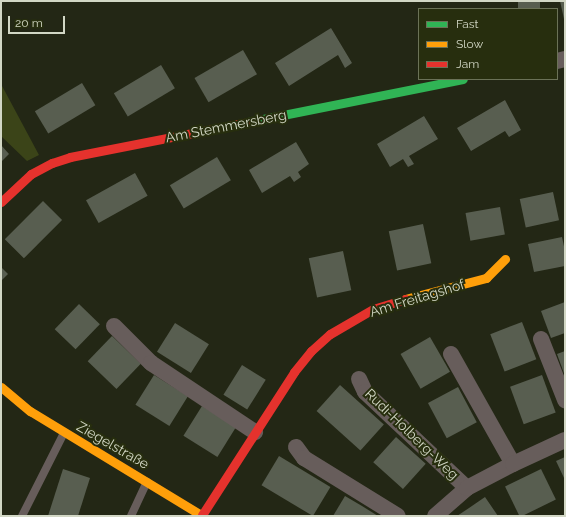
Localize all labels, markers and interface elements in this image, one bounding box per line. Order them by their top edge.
scale bar [10,8,67,34]
legend [418,8,558,80]
text: 20 m [15,16,43,30]
text: Fast [456,17,479,31]
text: Slow [456,37,483,51]
text: Jam [456,57,479,71]
street label: Am Stemmersberg [164,106,288,146]
street label: Am Freitagshof [368,276,466,320]
street label: Rudi-Holberg-Weg [362,385,462,483]
street label: Ziegelstraße [74,418,152,472]

